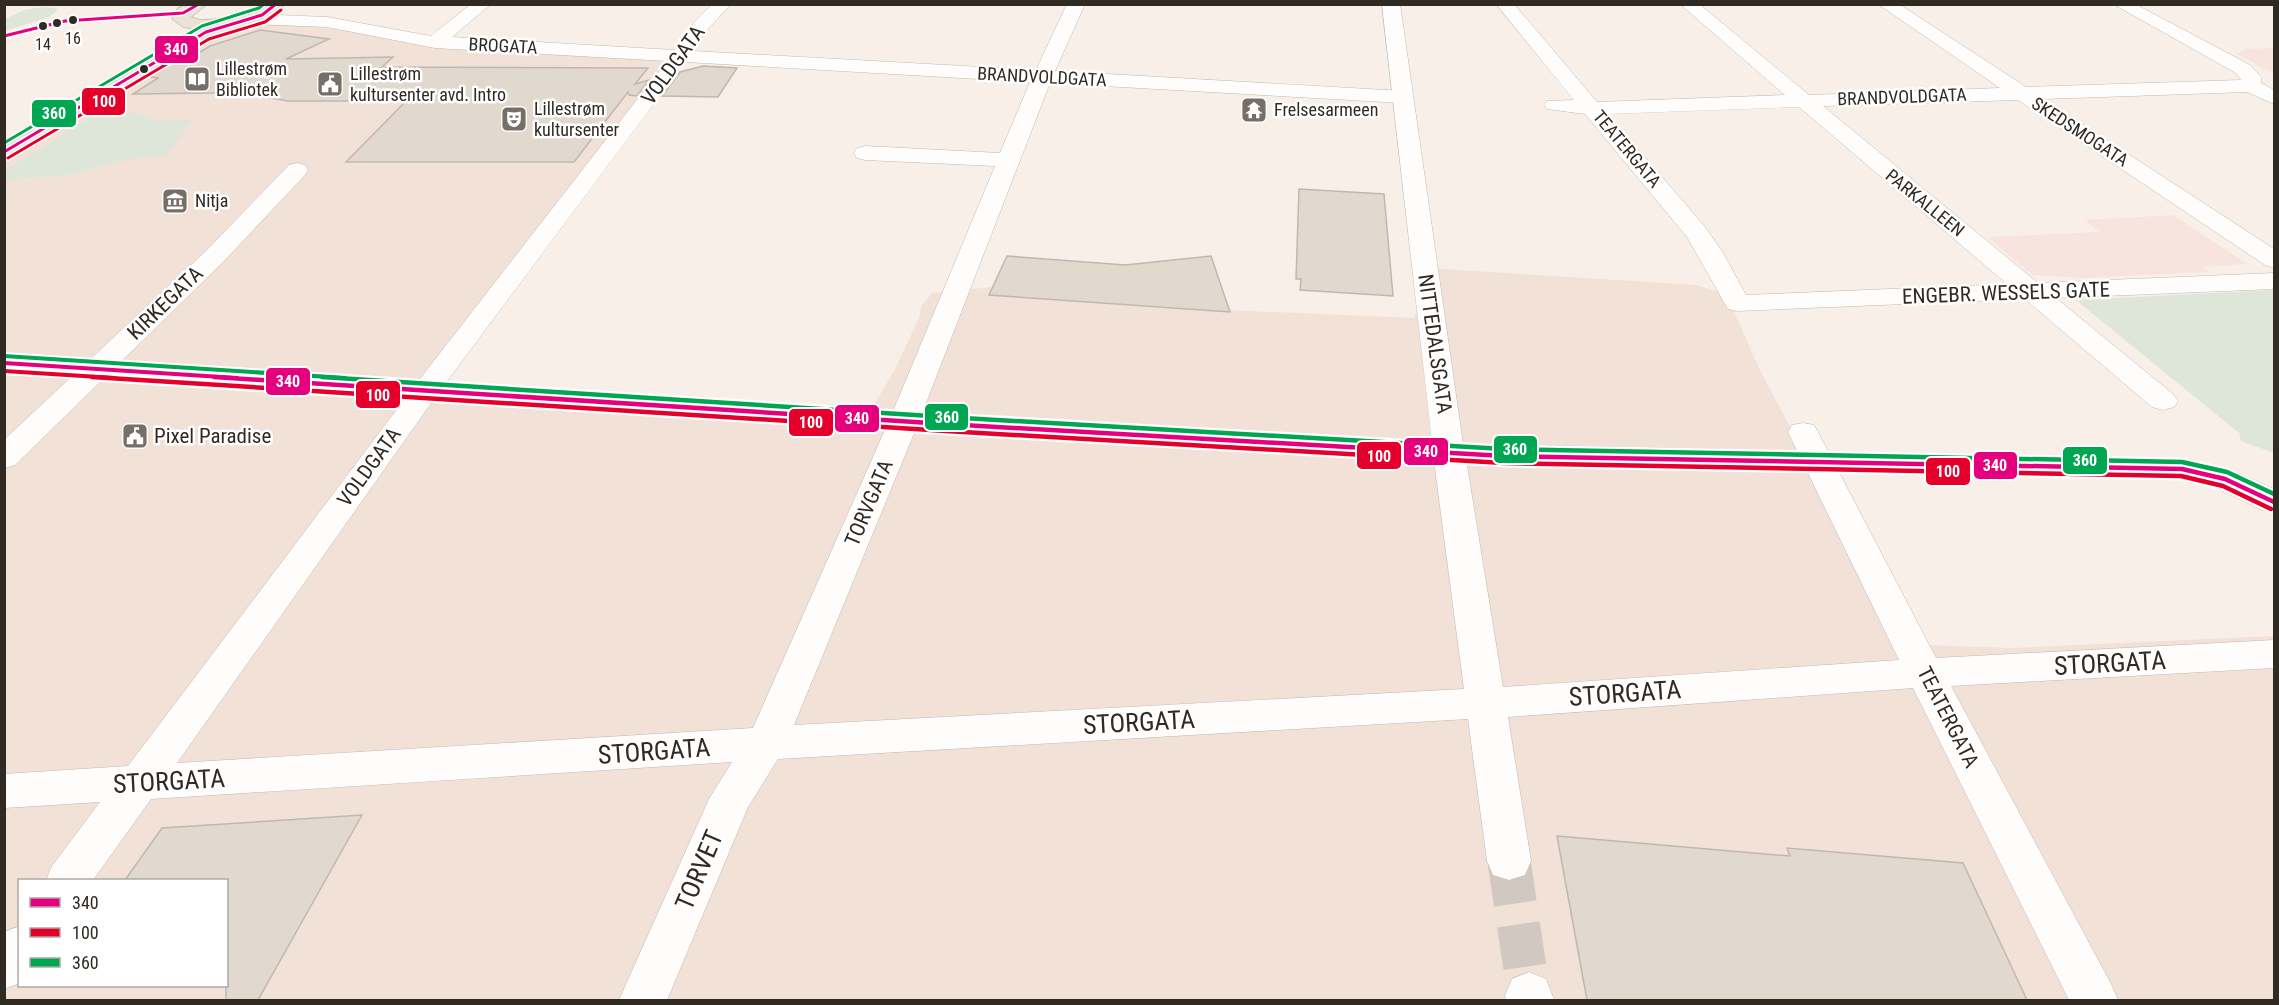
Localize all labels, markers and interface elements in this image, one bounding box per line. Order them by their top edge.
marker: 16 [67,14,79,26]
unlabelled marker [51,17,63,29]
marker: 14 [37,20,49,32]
street label: VOLDGATA [636,21,710,109]
place label: 16 [65,29,81,48]
street label: BROGATA [468,33,539,58]
place label: 14 [35,35,51,54]
line badge: 340 [154,35,199,64]
text: 340 [164,40,188,59]
place label: Lillestrøm Bibliotek [216,58,287,100]
unlabelled marker [138,63,150,75]
place label: Lillestrøm kultursenter avd. Intro [350,63,506,105]
street label: BRANDVOLDGATA [977,63,1108,90]
library icon: Lillestrøm Bibliotek [182,64,212,94]
public building icon: Lillestrøm kultursenter avd. Intro [315,69,345,99]
street label: BRANDVOLDGATA [1837,84,1968,109]
line badge: 100 [81,87,126,116]
text: 100 [92,92,116,111]
street label: SKEDSMOGATA [2028,93,2133,171]
temple icon: Frelsesarmeen [1239,95,1269,125]
place label: Lillestrøm kultursenter [534,98,620,140]
line badge: 360 [31,99,77,128]
place label: Frelsesarmeen [1274,99,1378,120]
text: 360 [42,104,66,123]
theatre icon: Lillestrøm kultursenter [499,104,529,134]
street label: TEATERGATA [1589,106,1666,192]
street label: PARKALLEEN [1882,165,1969,241]
museum icon: Nitja [160,186,190,216]
place label: Nitja [195,190,228,211]
street label: KIRKEGATA [122,261,208,345]
street label: NITTEDALSGATA [1413,273,1457,415]
street label: ENGEBR. WESSELS GATE [1902,277,2110,309]
line badge: 340 [265,367,311,396]
text: 340 [276,372,300,391]
line badge: 100 [355,380,401,409]
text: 100 [366,386,390,405]
line badge: 360 [924,403,969,431]
line badge: 340 [834,404,880,433]
line badge: 100 [788,408,834,437]
text: 360 [935,408,959,427]
text: 340 [845,409,869,428]
text: 100 [799,413,823,432]
public building icon: Pixel Paradise [120,421,150,451]
street label: VOLDGATA [332,423,406,511]
place label: Pixel Paradise [154,424,271,448]
line badge: 360 [1493,435,1538,464]
line badge: 340 [1403,437,1449,466]
text: 360 [1503,440,1527,459]
line badge: 100 [1356,441,1402,470]
text: 340 [1414,442,1438,461]
line badge: 360 [2062,446,2108,475]
text: 100 [1367,447,1391,466]
line badge: 340 [1973,451,2018,480]
text: 360 [2073,451,2097,470]
street label: TORVGATA [840,456,898,550]
text: 340 [1983,456,2007,475]
line badge: 100 [1925,457,1971,486]
text: 100 [1936,462,1960,481]
street label: STORGATA [2053,645,2167,681]
street label: TEATERGATA [1912,662,1984,772]
street label: STORGATA [1568,674,1682,712]
street label: STORGATA [1082,704,1196,740]
street label: STORGATA [597,732,711,770]
street label: STORGATA [112,763,226,799]
street label: TORVET [669,826,729,914]
legend [18,879,228,987]
text: 340 [72,892,99,913]
text: 100 [72,922,99,943]
text: 360 [72,952,99,973]

